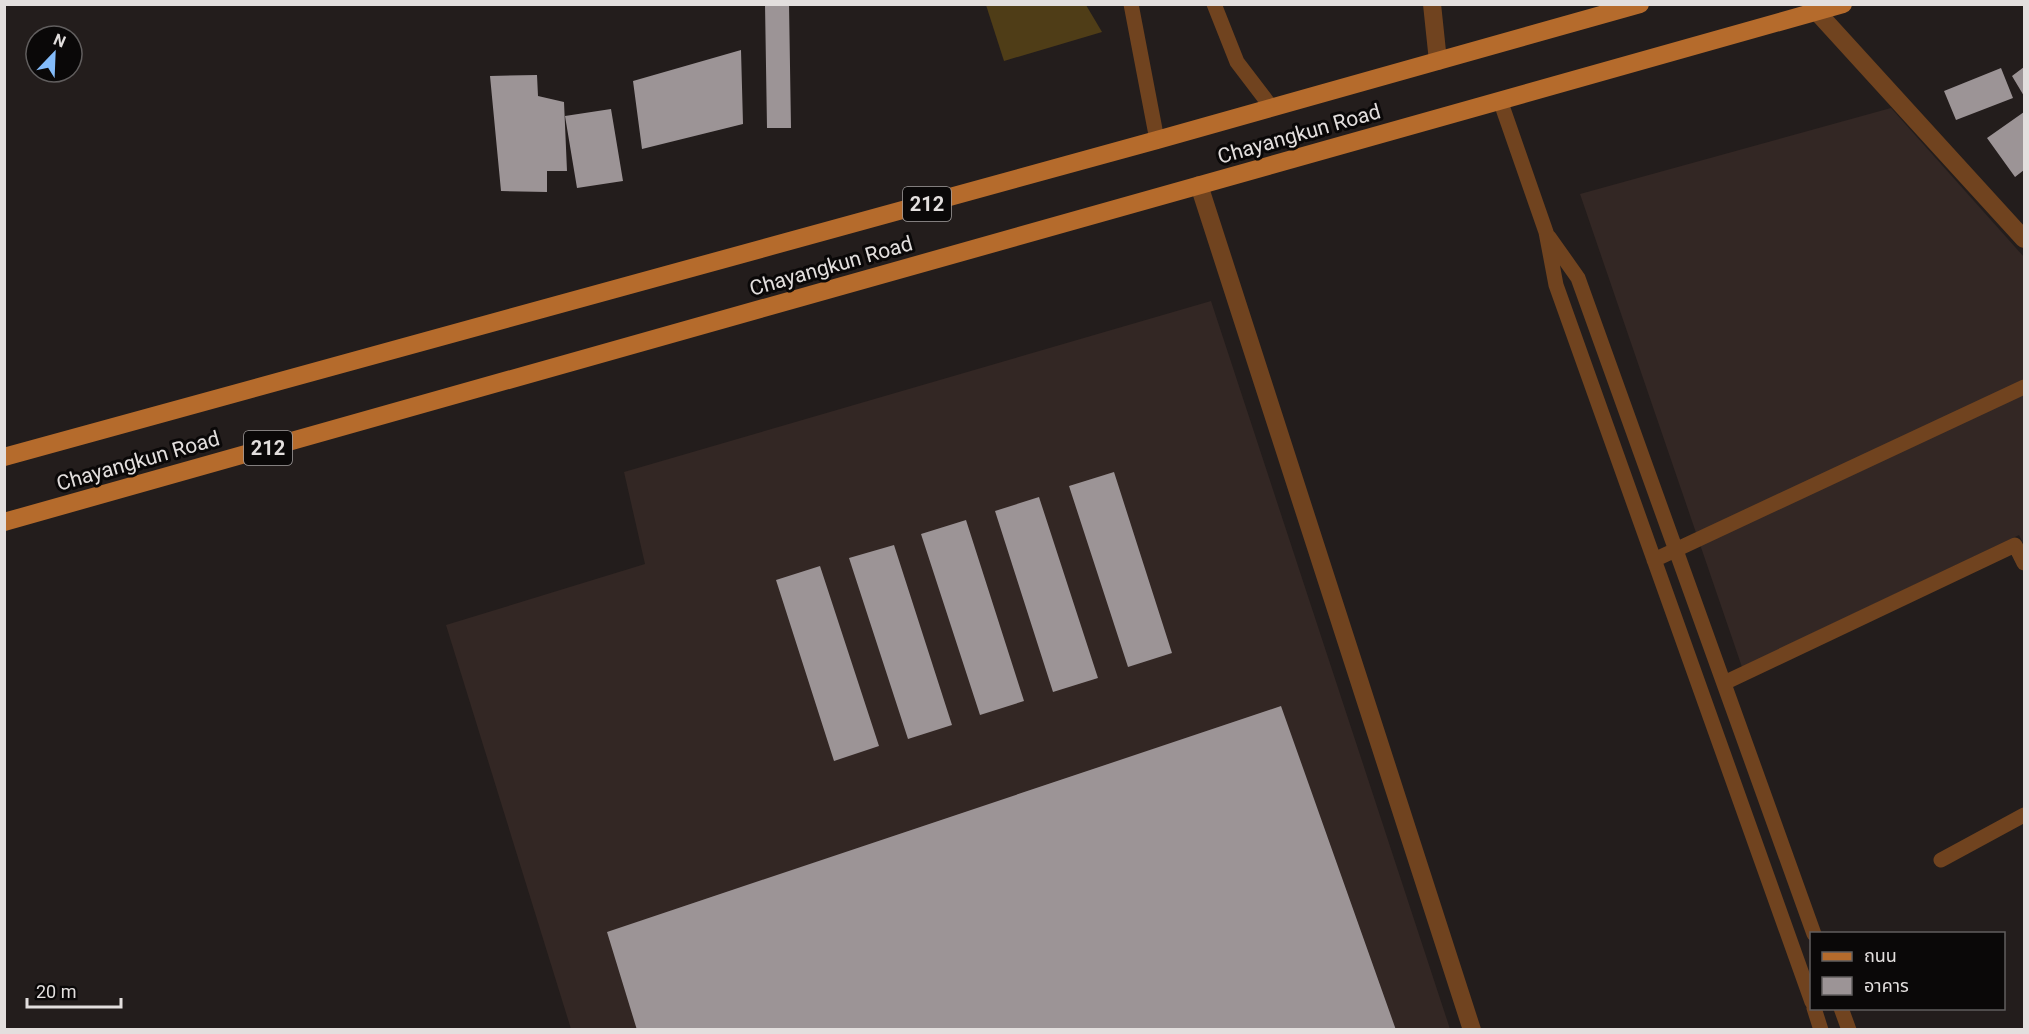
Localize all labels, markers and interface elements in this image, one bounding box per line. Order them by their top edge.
north arrow [24,24,84,84]
text: N [51,30,69,52]
street label: Chayangkun Road [1215,99,1383,169]
road number: 212 [903,187,951,221]
street label: Chayangkun Road [747,231,915,301]
street label: Chayangkun Road [54,426,222,496]
road number: 212 [244,431,292,465]
legend [1810,932,2005,1010]
text: ถนน [1864,945,1897,966]
scale bar [27,971,122,1009]
text: อาคาร [1864,975,1909,996]
text: 20 m [36,981,76,1002]

